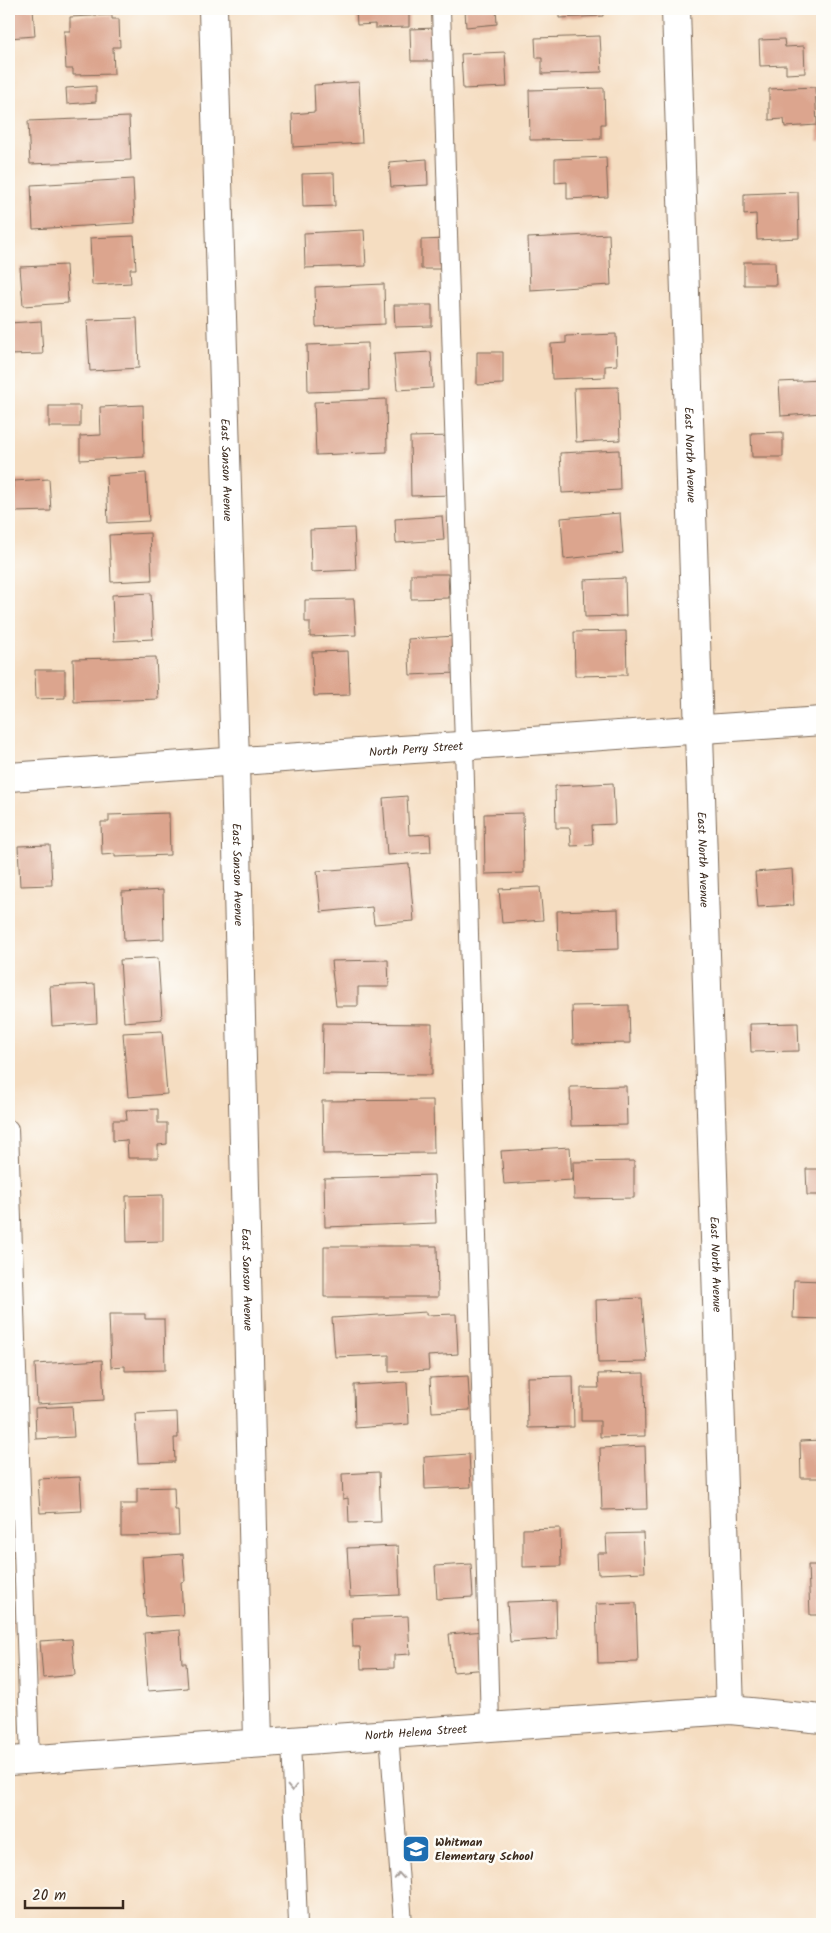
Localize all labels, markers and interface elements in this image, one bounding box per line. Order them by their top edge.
street label: East North Avenue [679,406,701,504]
street label: East Sanson Avenue [215,418,237,522]
street label: North Perry Street [368,736,464,762]
street label: East North Avenue [692,811,714,908]
street label: East Sanson Avenue [227,823,248,927]
street label: East North Avenue [705,1216,727,1313]
street label: East Sanson Avenue [236,1228,258,1332]
street label: North Helena Street [364,1719,468,1745]
one-way arrow [287,1785,297,1793]
place label: Whitman Elementary School [435,1833,534,1866]
school or university icon: Whitman Elementary School [401,1834,431,1864]
one-way arrow [394,1871,405,1879]
scale bar [25,1878,122,1910]
text: 20 m [32,1884,66,1908]

